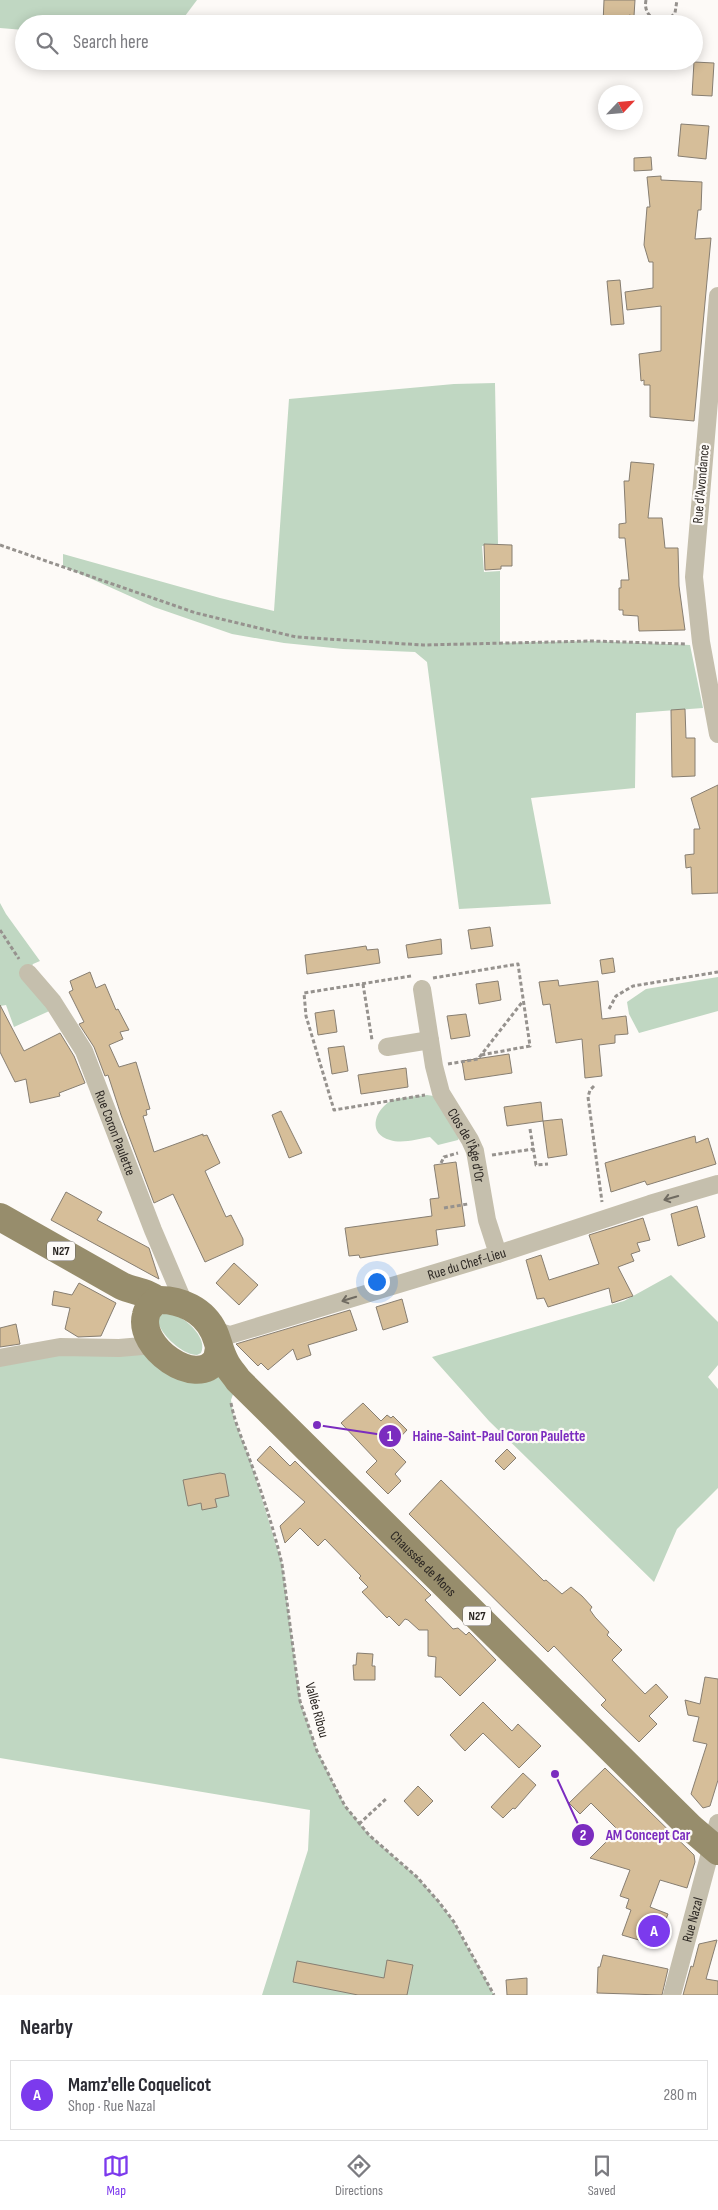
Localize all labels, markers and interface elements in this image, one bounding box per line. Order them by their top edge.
search box [15,15,703,70]
icon: search [33,29,61,57]
text: Search here [73,31,149,54]
north arrow [598,85,643,130]
street label: Rue d'Avondance [689,444,713,524]
street label: Rue Coron Paulette [91,1088,140,1178]
street label: Clos de l'Âge d'Or [444,1105,489,1184]
one-way arrow [664,1193,680,1203]
road number: N27 [47,1242,75,1260]
street label: Rue du Chef-Lieu [425,1243,508,1283]
your location [364,1269,390,1295]
one-way arrow [342,1295,358,1305]
callout: Haine-Saint-Paul Coron Paulette [378,1421,596,1451]
text: 1 [387,1427,393,1446]
text: Haine-Saint-Paul Coron Paulette [412,1427,586,1446]
street label: Chaussée de Mons [387,1527,460,1600]
road number: N27 [463,1606,491,1625]
street label: Vallée Ribou [301,1681,333,1740]
callout: AM Concept Car [571,1820,700,1850]
text: 2 [580,1826,586,1845]
text: AM Concept Car [605,1826,691,1845]
street label: Rue Nazal [678,1895,706,1944]
pin: A [638,1912,670,1950]
text: Nearby [20,2015,73,2040]
text: Mamz'elle Coquelicot [68,2074,211,2097]
text: A [33,2086,41,2105]
text: 280 m [663,2086,697,2105]
text: Shop · Rue Nazal [68,2097,156,2116]
tab: Map [102,2152,130,2199]
tab: Directions [335,2152,383,2199]
tab: Saved [588,2152,616,2199]

